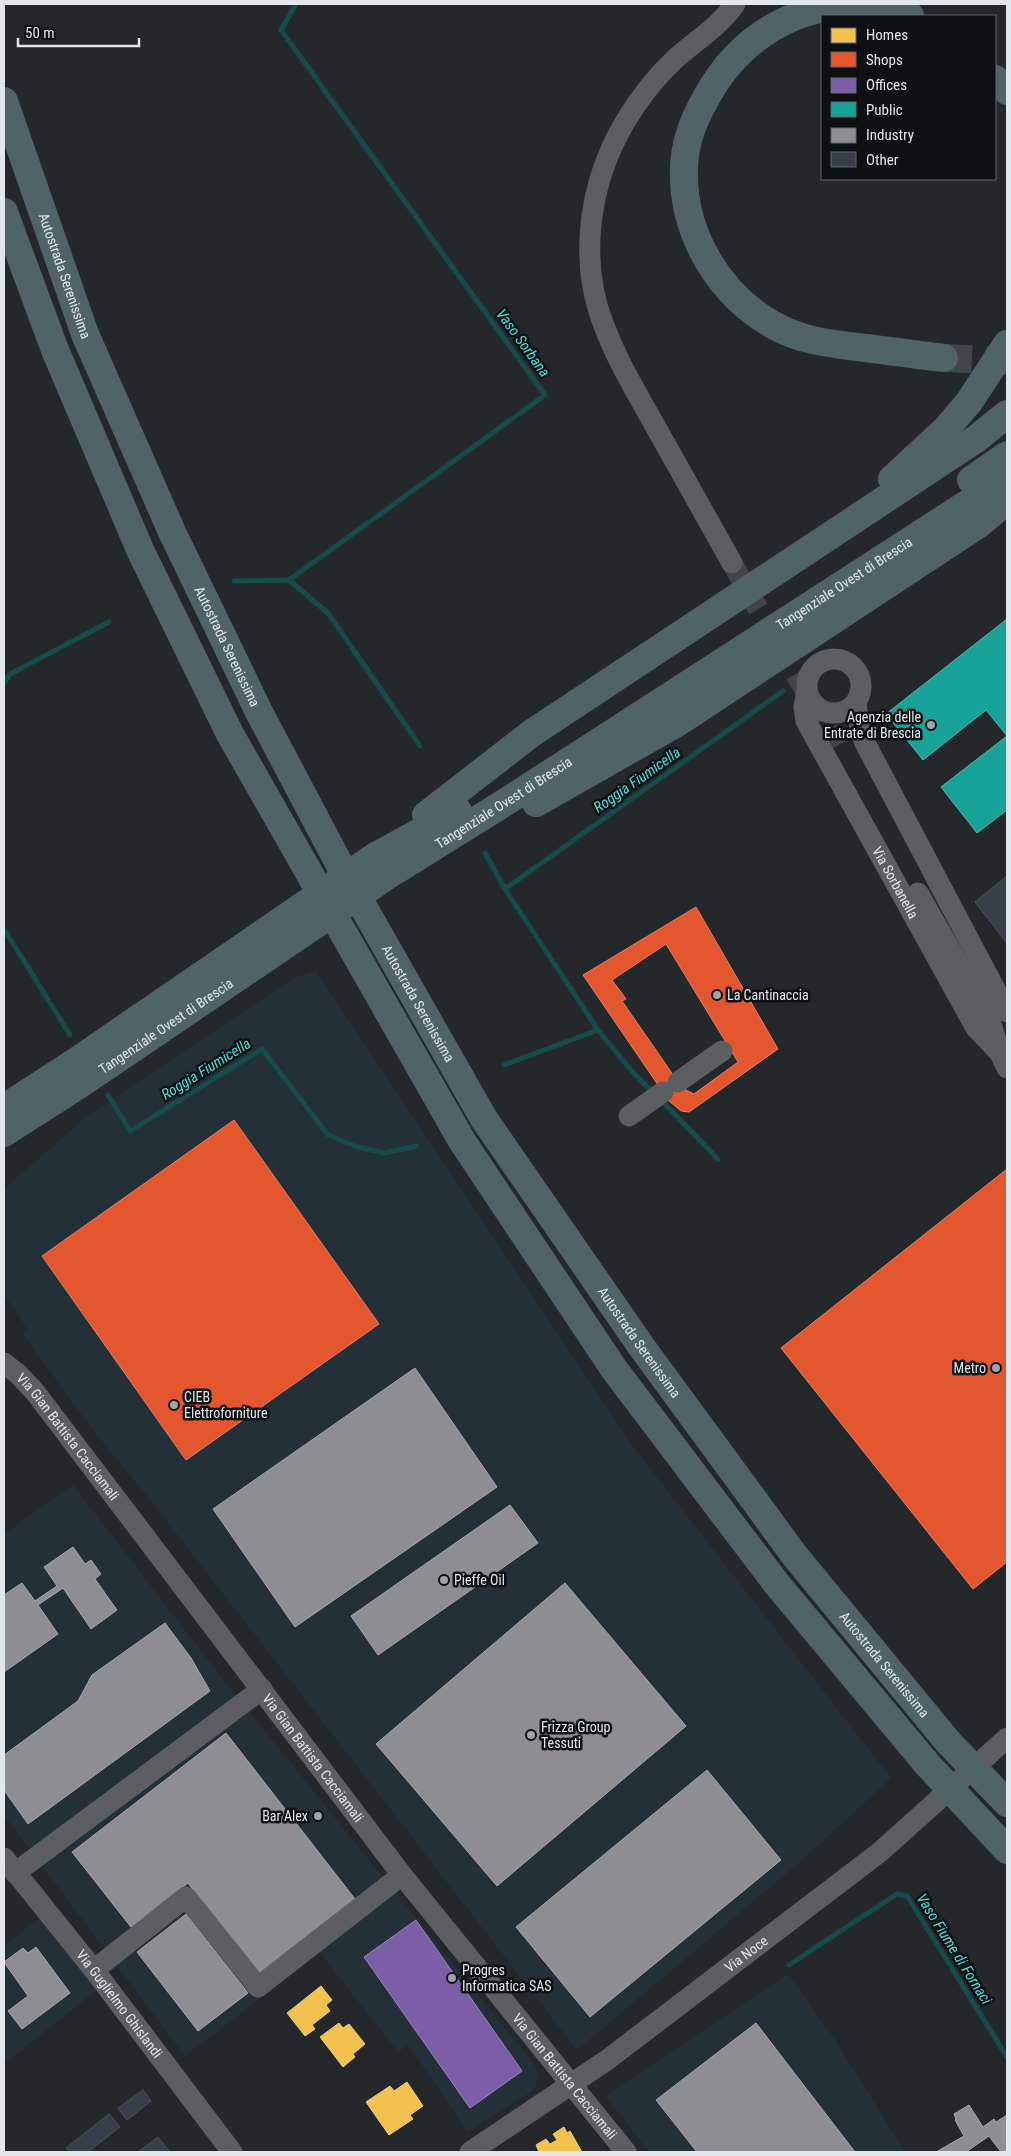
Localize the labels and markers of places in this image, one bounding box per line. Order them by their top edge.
place label: Agenzia delle Entrate di Brescia [824,709,921,741]
marker: Agenzia delle Entrate di Brescia [925,719,937,731]
place label: La Cantinaccia [727,987,809,1003]
marker: La Cantinaccia [711,989,723,1001]
place label: Metro [954,1360,986,1376]
marker: Metro [990,1362,1002,1374]
place label: CIEB Elettroforniture [184,1389,268,1421]
marker: CIEB Elettroforniture [168,1399,180,1411]
place label: Pieffe Oil [454,1572,505,1588]
marker: Pieffe Oil [438,1574,450,1586]
place label: Frizza Group Tessuti [541,1719,610,1751]
marker: Frizza Group Tessuti [525,1729,537,1741]
place label: Bar Alex [262,1808,308,1824]
marker: Bar Alex [312,1810,324,1822]
place label: Progres Informatica SAS [462,1962,552,1994]
marker: Progres Informatica SAS [446,1972,458,1984]

